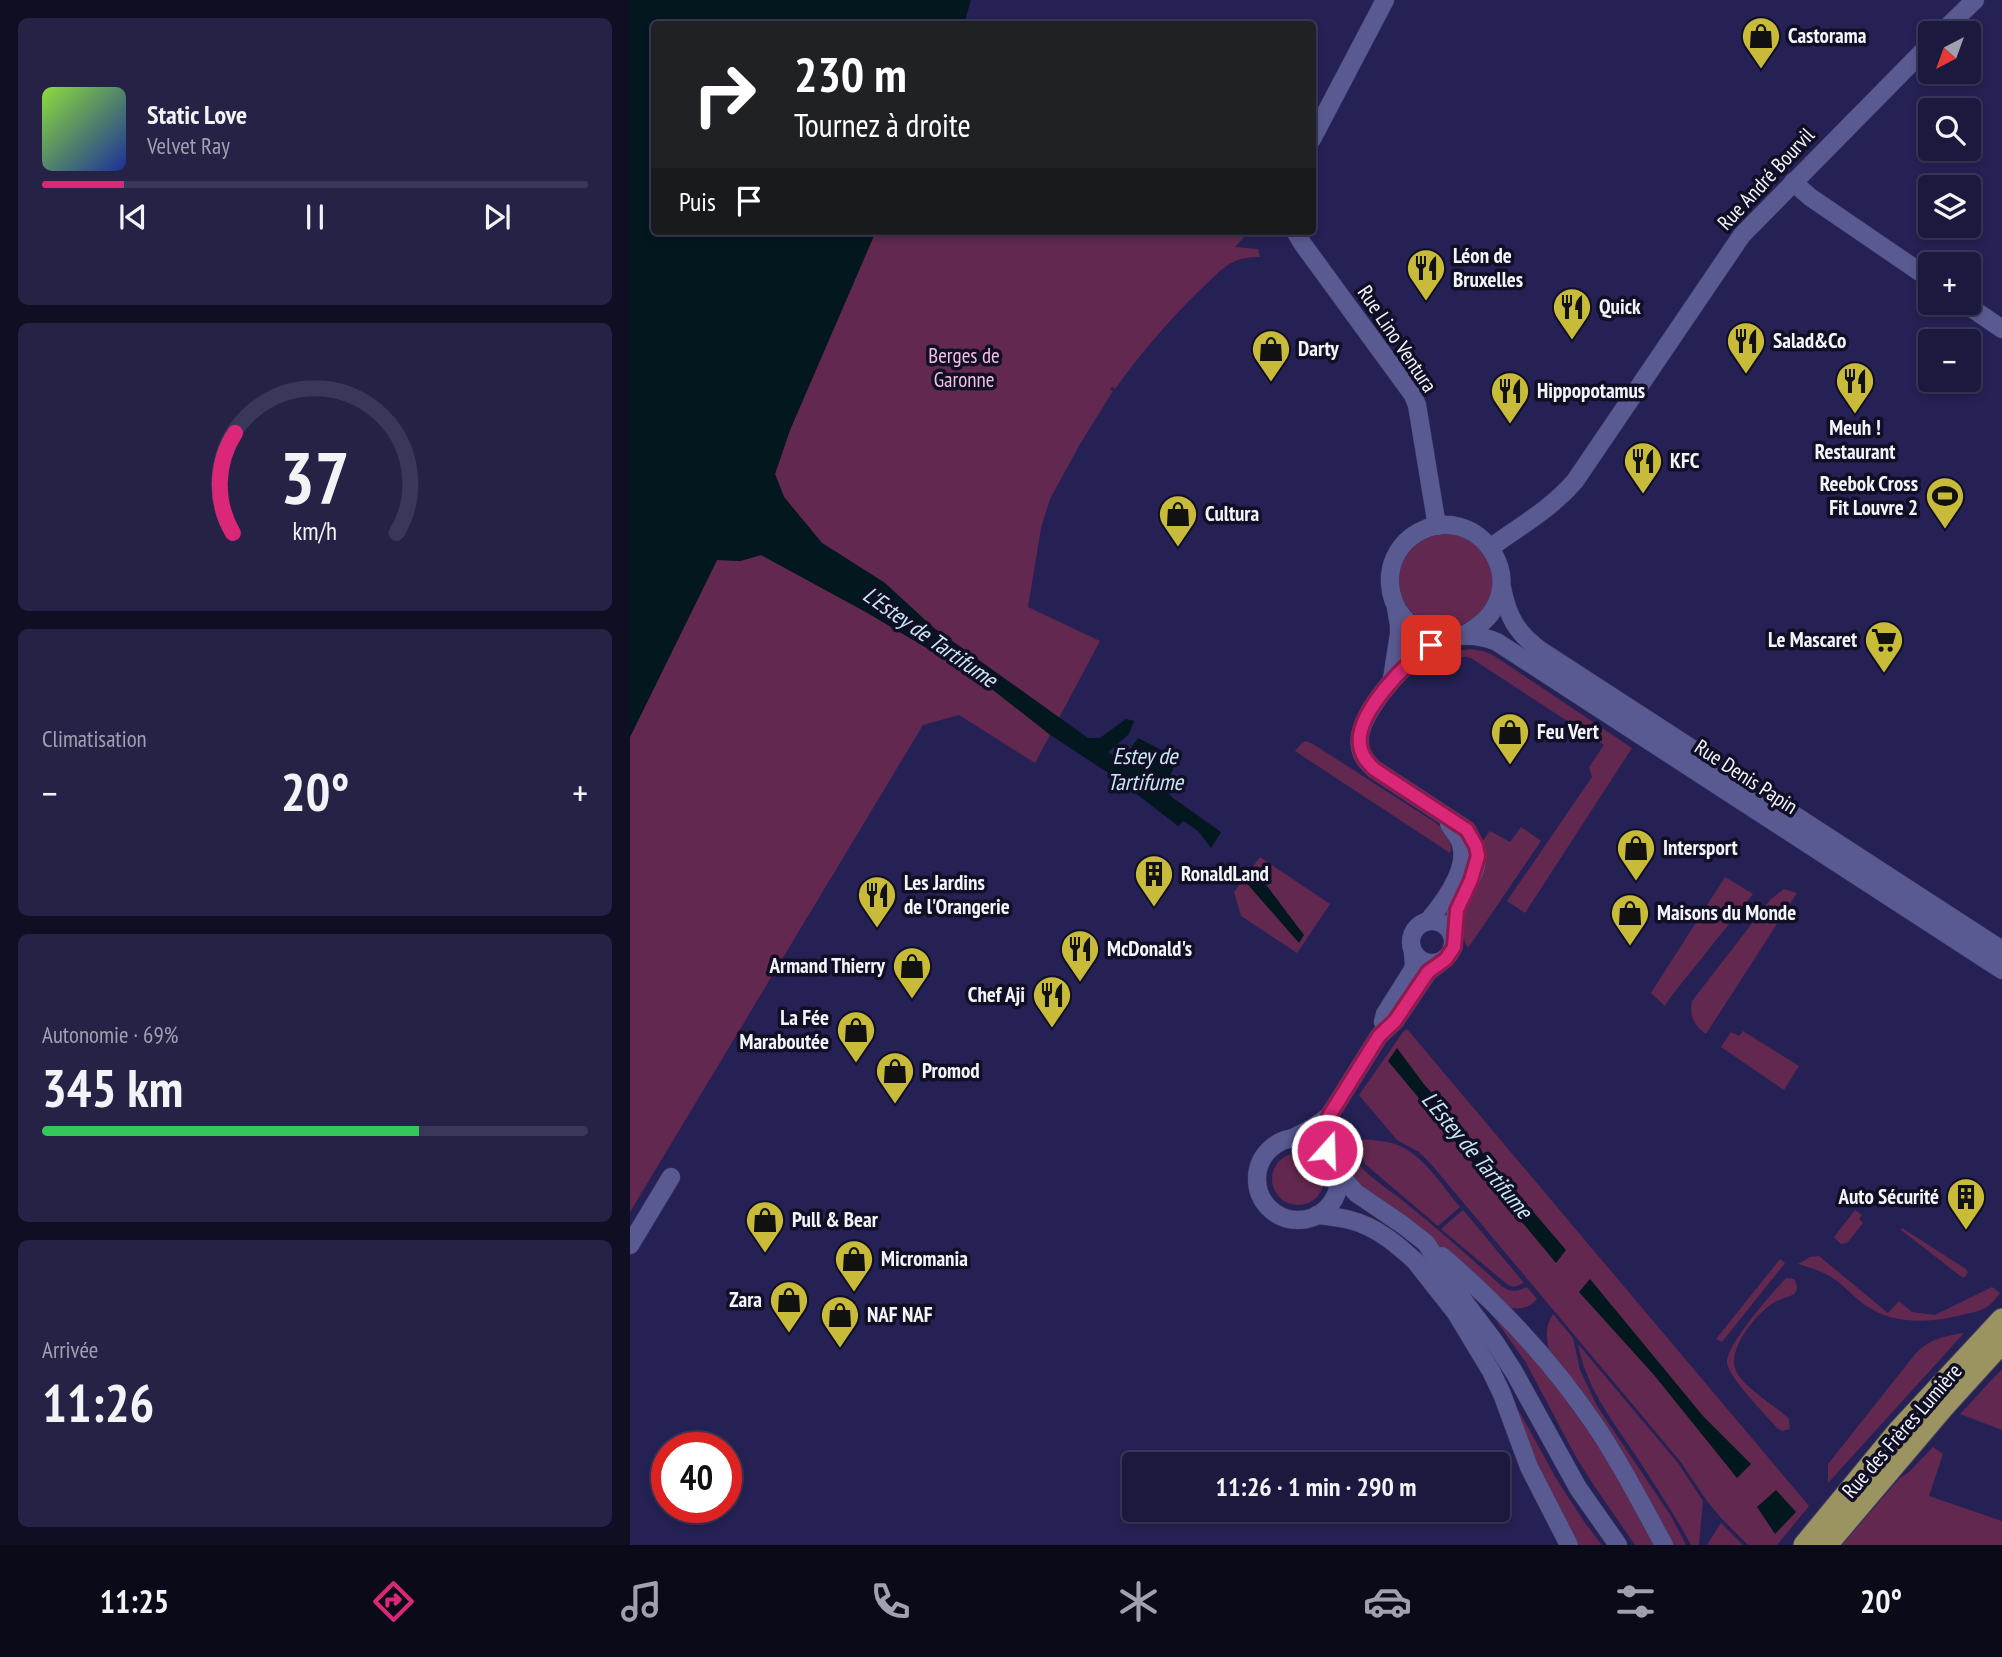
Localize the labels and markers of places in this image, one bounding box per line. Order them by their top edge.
shop icon: Castorama [1740,15,1782,70]
place label: Castorama [1788,22,1867,49]
place label: Léon de Bruxelles [1453,242,1523,293]
restaurant icon: Léon de Bruxelles [1405,247,1447,302]
restaurant icon: Quick [1551,286,1593,341]
place label: Quick [1599,293,1641,320]
restaurant icon: Salad&Co [1725,320,1767,375]
place label: Salad&Co [1773,327,1846,354]
shop icon: Darty [1250,328,1292,383]
place label: Darty [1298,335,1339,362]
restaurant icon: Meuh ! Restaurant [1834,360,1876,415]
restaurant icon: Hippopotamus [1489,370,1531,425]
place label: Hippopotamus [1537,377,1645,404]
place label: Meuh ! Restaurant [1815,414,1895,465]
restaurant icon: KFC [1622,440,1664,495]
place label: KFC [1670,447,1700,474]
place label: Reebok Cross Fit Louvre 2 [1820,470,1918,521]
sports icon: Reebok Cross Fit Louvre 2 [1924,475,1966,530]
shop icon: Cultura [1157,493,1199,548]
place label: Cultura [1205,500,1260,527]
pin [1401,615,1461,675]
supermarket icon: Le Mascaret [1863,619,1905,674]
place label: Le Mascaret [1768,626,1857,653]
shop icon: Feu Vert [1489,711,1531,766]
place label: Feu Vert [1537,718,1599,745]
shop icon: Intersport [1615,827,1657,882]
place label: Intersport [1663,834,1738,861]
building icon: RonaldLand [1133,853,1175,908]
place label: RonaldLand [1181,860,1269,887]
place label: Les Jardins de l'Orangerie [904,869,1010,920]
restaurant icon: Les Jardins de l'Orangerie [856,874,898,929]
shop icon: Maisons du Monde [1609,892,1651,947]
place label: Maisons du Monde [1657,899,1796,926]
restaurant icon: McDonald's [1059,928,1101,983]
place label: McDonald's [1107,935,1192,962]
shop icon: Armand Thierry [891,945,933,1000]
place label: Armand Thierry [768,952,886,979]
restaurant icon: Chef Aji [1031,974,1073,1029]
place label: Chef Aji [968,981,1025,1008]
place label: La Fée Maraboutée [739,1004,829,1055]
shop icon: La Fée Maraboutée [835,1009,877,1064]
shop icon: Promod [874,1050,916,1105]
place label: Promod [922,1057,980,1084]
building icon: Auto Sécurité [1945,1176,1987,1231]
place label: Auto Sécurité [1837,1183,1939,1210]
shop icon: Pull & Bear [744,1199,786,1254]
place label: Pull & Bear [792,1206,879,1233]
shop icon: Micromania [833,1238,875,1293]
place label: Micromania [881,1245,968,1272]
shop icon: Zara [768,1279,810,1334]
place label: Zara [729,1286,762,1313]
shop icon: NAF NAF [819,1294,861,1349]
place label: NAF NAF [867,1301,933,1328]

